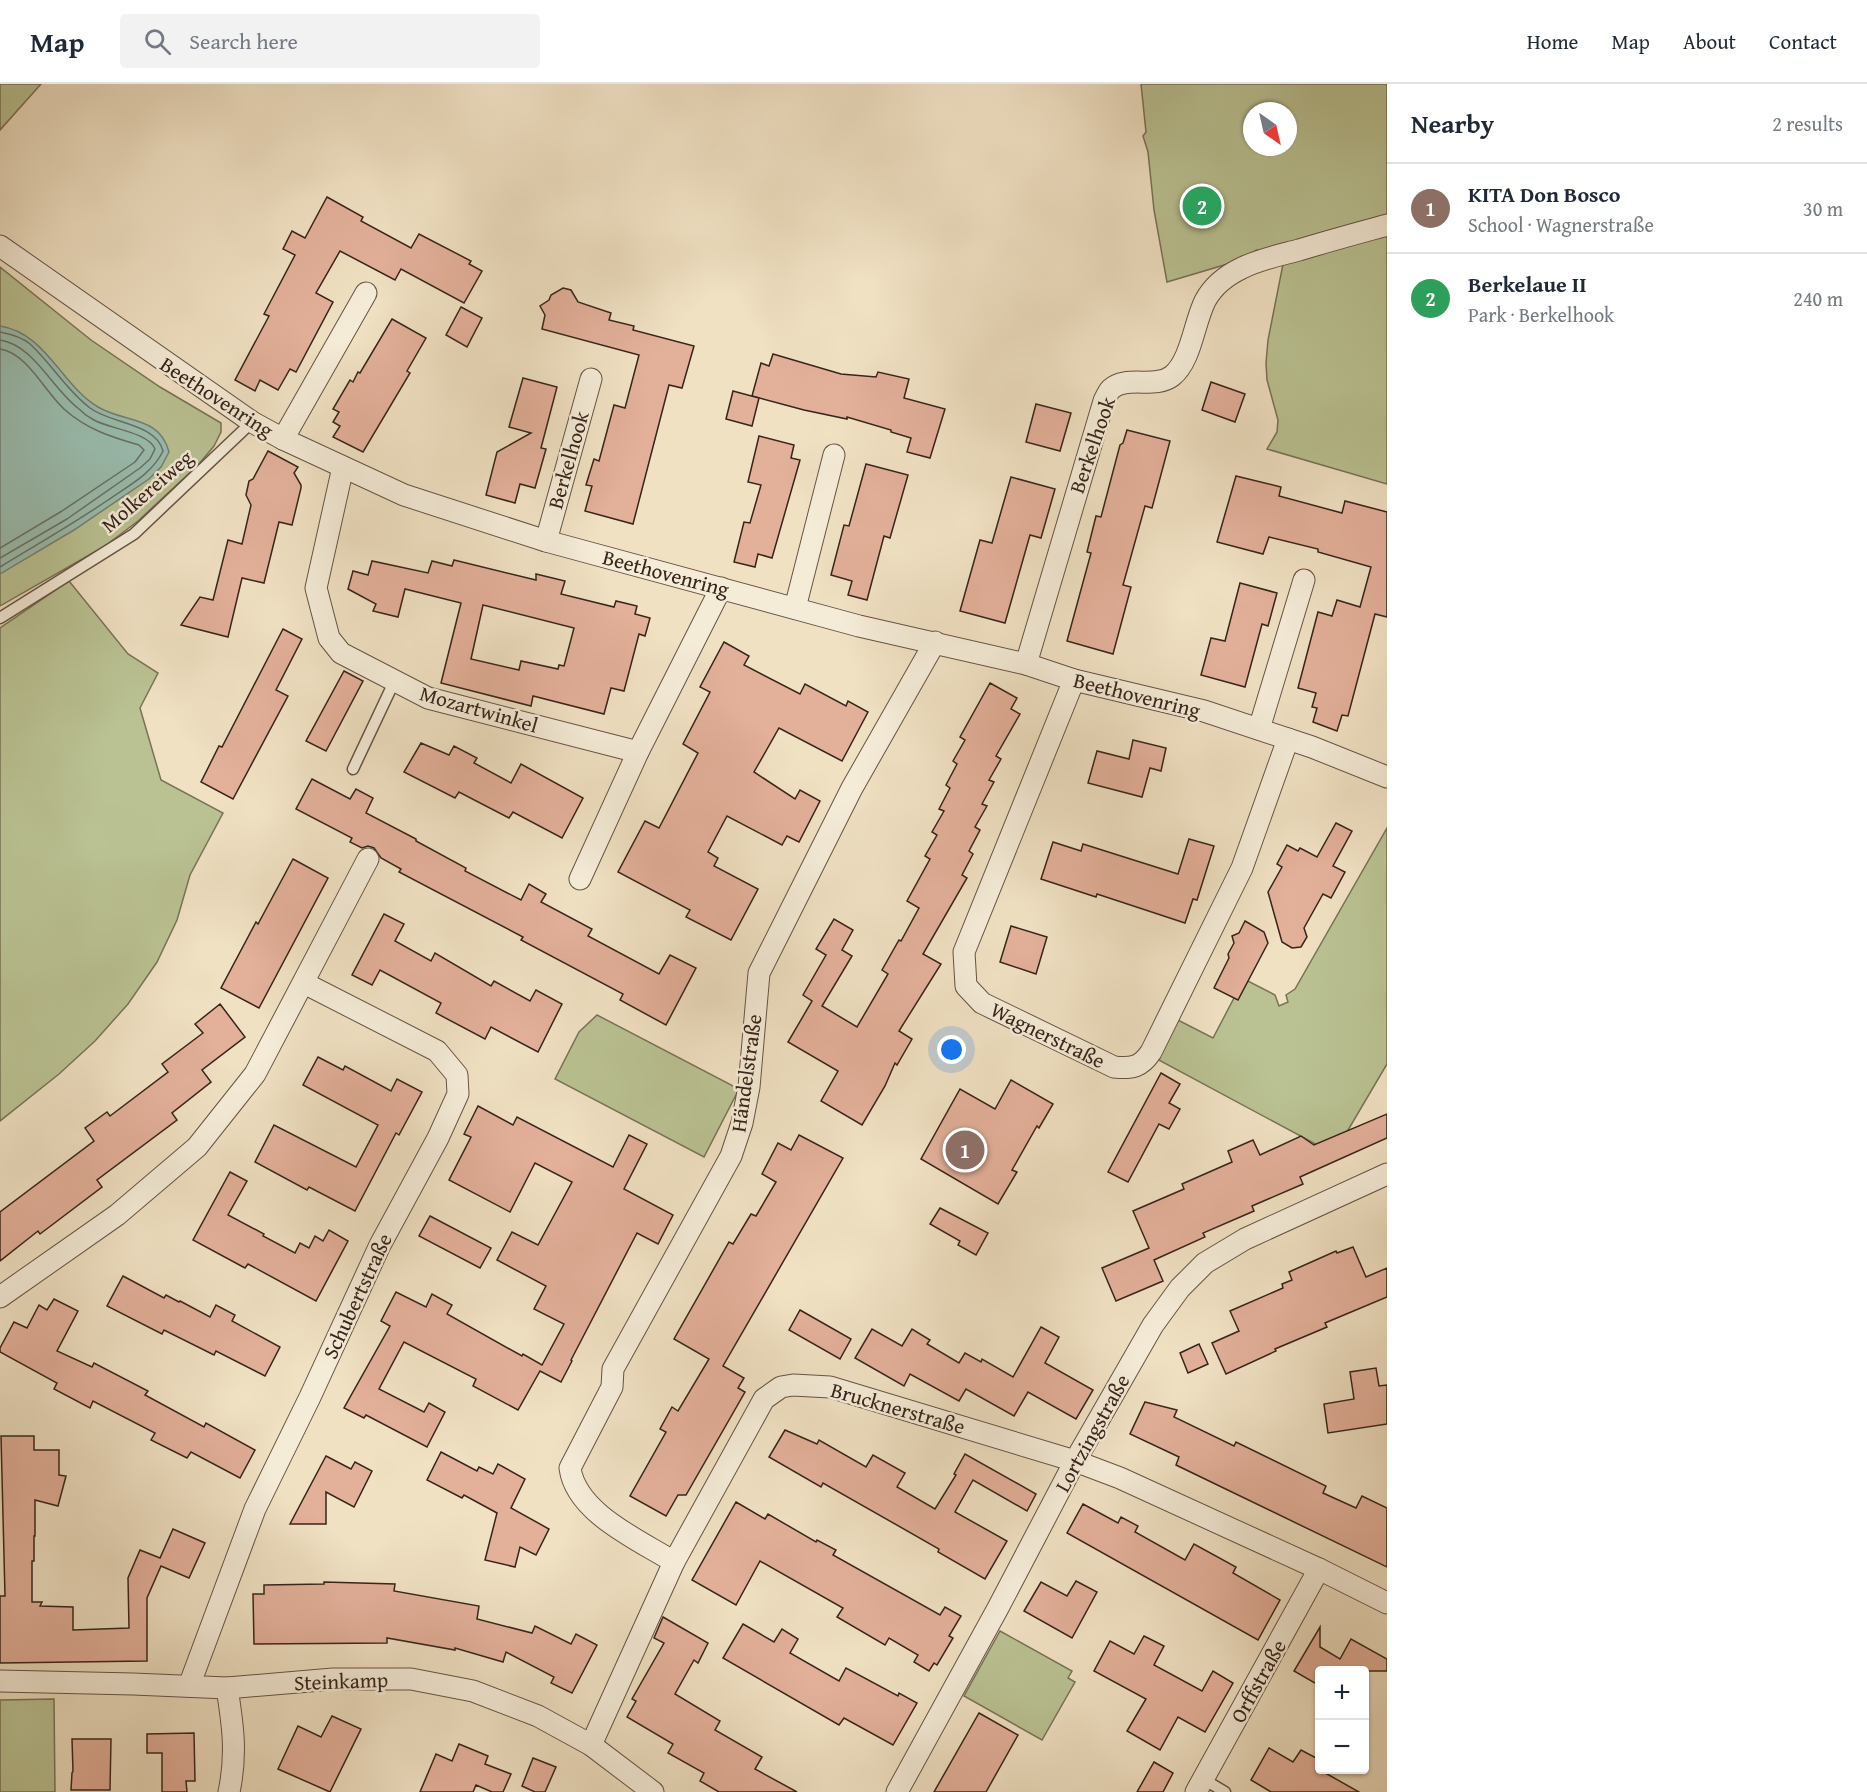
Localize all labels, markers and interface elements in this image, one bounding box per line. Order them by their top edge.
search box [120,14,540,68]
text: Map [30,21,84,62]
icon: search [141,25,174,58]
text: Search here [189,25,298,57]
text: Home [1527,26,1578,57]
text: Map [1611,26,1650,57]
text: About [1683,26,1736,57]
text: Contact [1769,26,1837,57]
north arrow [1243,102,1297,156]
text: Nearby [1411,104,1494,143]
text: 2 results [1772,109,1843,138]
text: KITA Don Bosco [1468,178,1620,210]
pin: 2 [1182,184,1222,228]
text: 1 [1425,194,1436,223]
text: 30 m [1803,194,1843,223]
text: School · Wagnerstraße [1468,210,1654,239]
text: Berkelaue II [1468,268,1587,300]
text: 2 [1425,284,1436,313]
text: 240 m [1793,284,1843,313]
text: Park · Berkelhook [1468,300,1614,329]
street label: Beethovenring [154,349,280,446]
street label: Berkelhook [1061,392,1123,497]
street label: Berkelhook [539,407,597,512]
street label: Molkereiweg [94,442,200,540]
street label: Beethovenring [599,541,733,605]
street label: Beethovenring [1070,664,1204,726]
street label: Mozartwinkel [416,677,542,741]
street label: Wagnerstraße [985,994,1111,1076]
street label: Händelstraße [722,1012,770,1134]
your location [937,1035,966,1064]
pin: 1 [946,1128,984,1172]
street label: Schubertstraße [314,1228,400,1364]
street label: Lortzingstraße [1047,1368,1137,1498]
street label: Brucknerstraße [827,1374,969,1442]
street label: Orffstraße [1222,1633,1294,1728]
street label: Steinkamp [293,1664,389,1698]
map controls [1315,1666,1369,1774]
button: + [1315,1666,1369,1720]
button: − [1315,1720,1369,1774]

